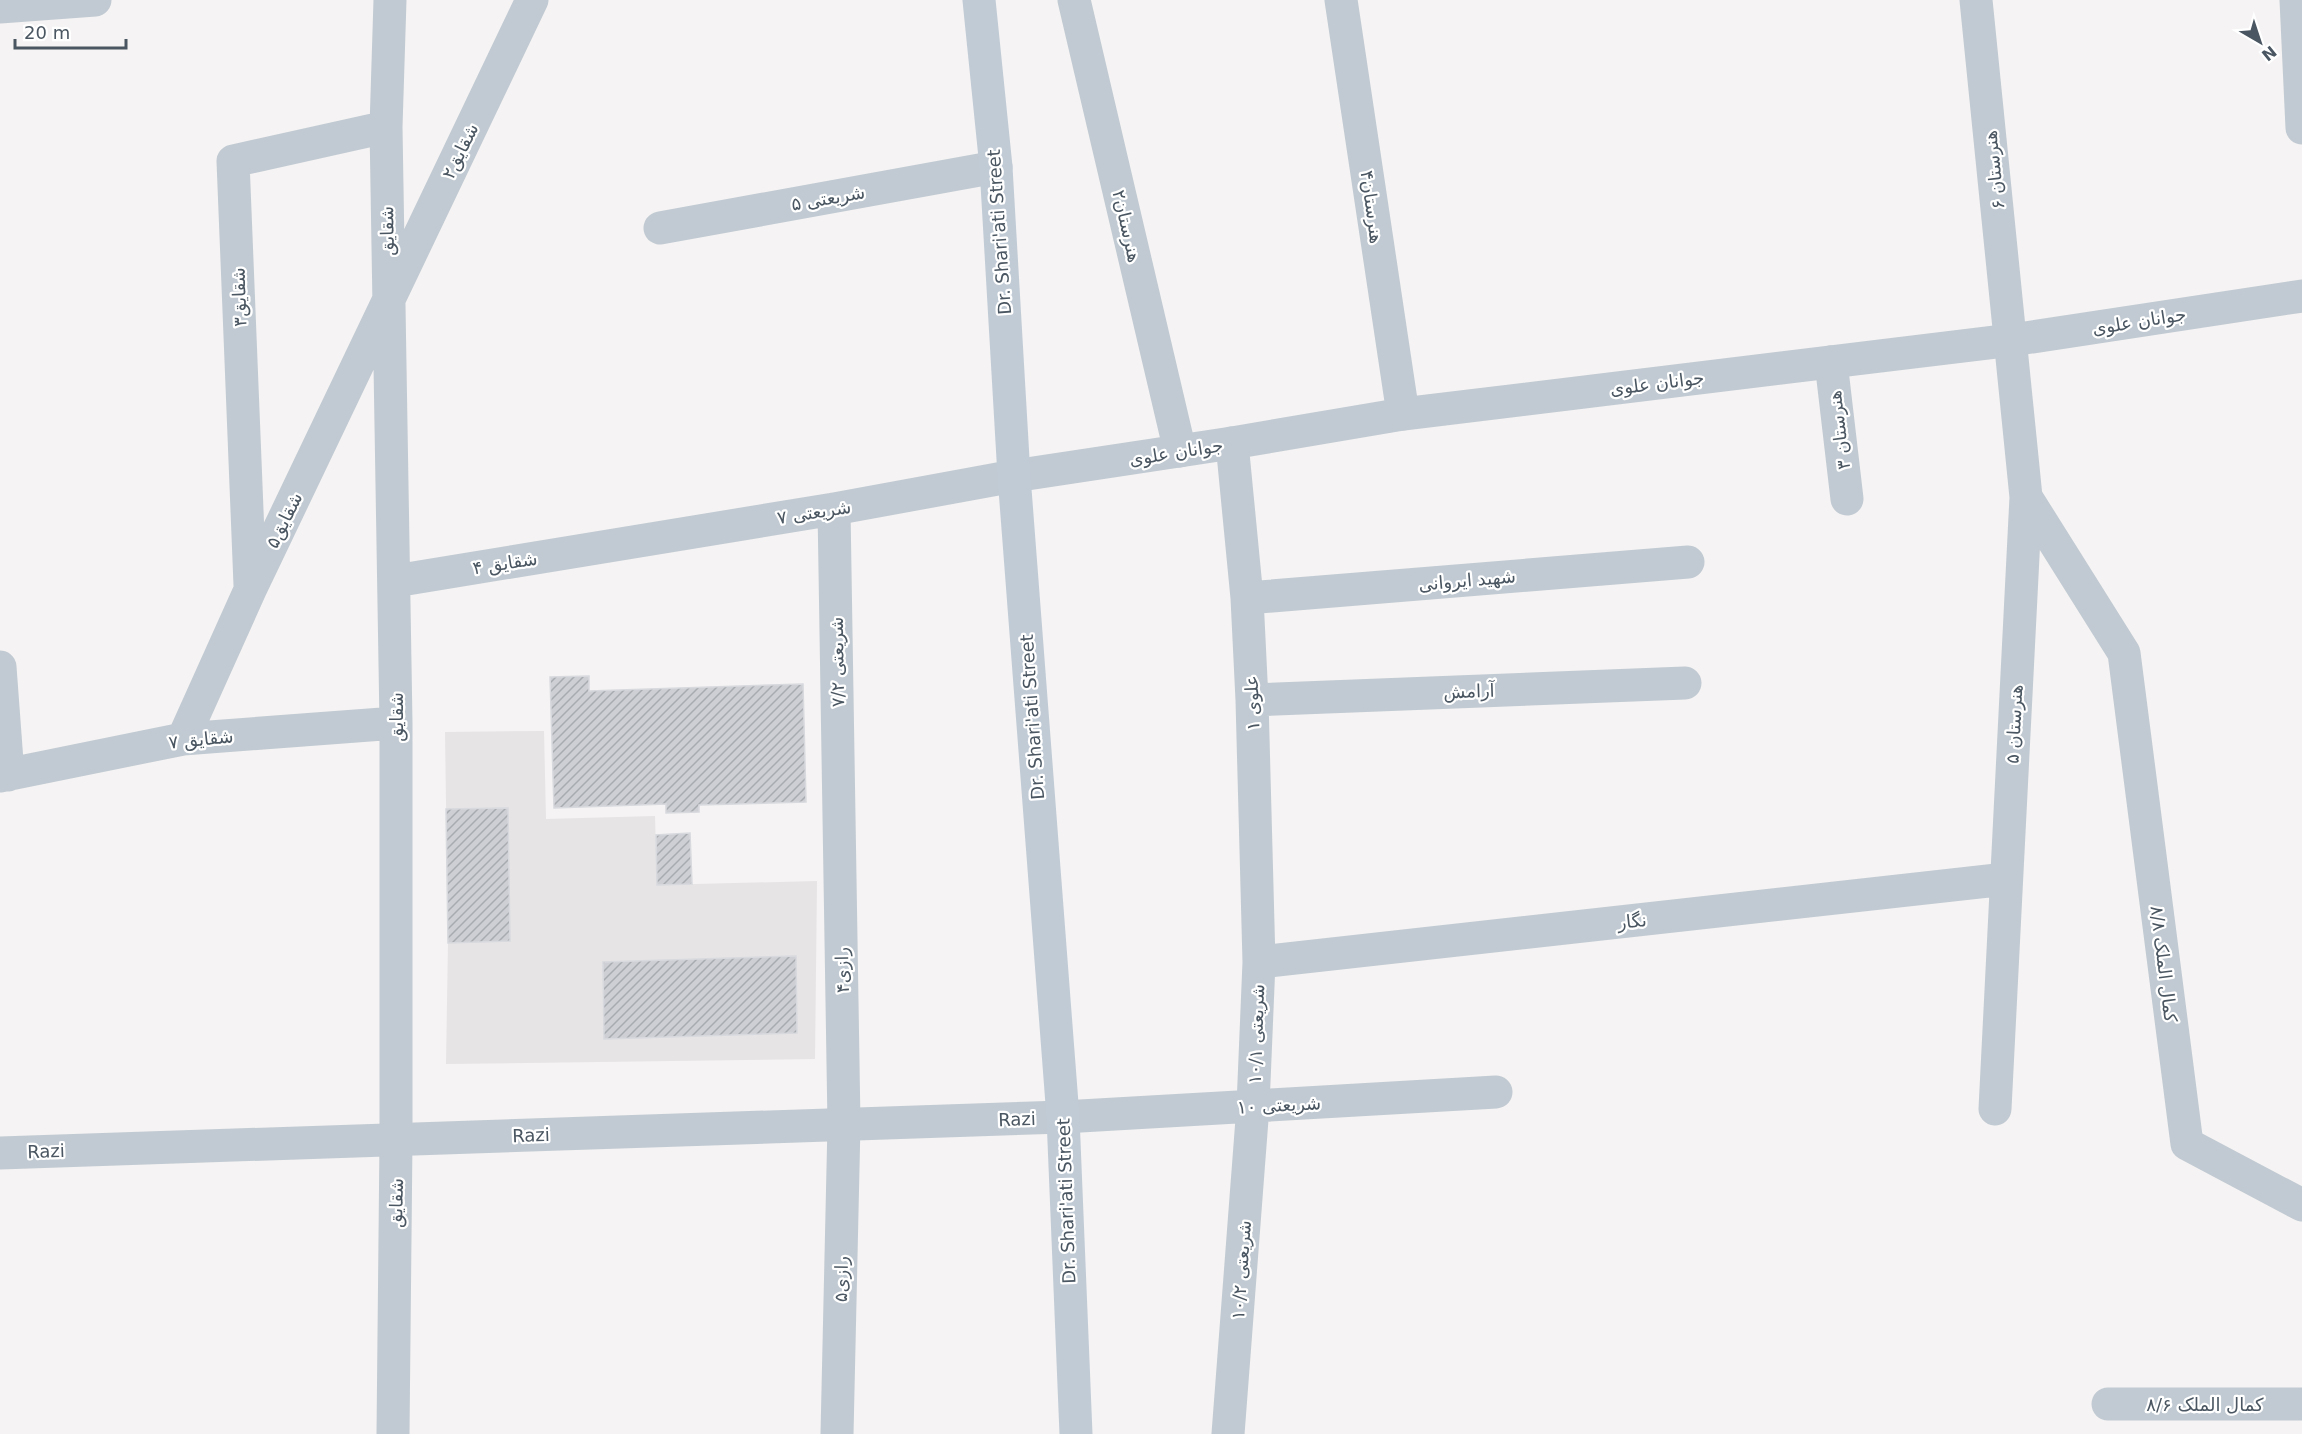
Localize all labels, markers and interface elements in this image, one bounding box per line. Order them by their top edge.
scale bar [15,12,126,50]
north arrow [2230,12,2290,72]
text: 20 m [24,22,70,43]
text: N [2258,42,2280,65]
street label: شقایق۲ [438,120,483,183]
street label: هنرستان ۶ [1979,129,2010,211]
street label: Dr. Shari'ati Street [983,149,1015,315]
street label: هنرستان۴ [1355,169,1388,245]
street label: شریعتی ۵ [789,181,867,216]
street label: هنرستان۲ [1107,188,1146,265]
street label: شقایق [376,206,399,256]
street label: شقایق۳ [227,267,252,327]
street label: جوانان علوی [2090,303,2188,340]
street label: جوانان علوی [1609,367,1706,400]
street label: هنرستان ۳ [1824,389,1855,471]
street label: جوانان علوی [1127,434,1225,471]
street label: شقایق۵ [262,489,307,552]
street label: ۷ شریعتی [776,496,853,529]
street label: شقایق ۴ [471,548,539,579]
street label: شهید ایروانی [1417,565,1517,596]
street label: شریعتی ۷/۲ [826,617,849,707]
street label: Dr. Shari'ati Street [1016,634,1048,800]
street label: علوی ۱ [1241,675,1264,731]
street label: آرامش [1443,679,1496,702]
street label: هنرستان ۵ [2001,684,2028,764]
street label: شقایق [386,692,408,742]
street label: شقایق ۷ [168,725,235,754]
street label: کمال الملک ۸/۸ [2146,904,2182,1024]
street label: نگار [1615,909,1648,933]
street label: رازی۴ [831,947,853,993]
street label: شریعتی ۱۰/۱ [1244,984,1269,1084]
street label: شریعتی ۱۰ [1236,1092,1322,1119]
street label: Razi [998,1108,1036,1130]
street label: Dr. Shari'ati Street [1053,1118,1079,1284]
street label: Razi [512,1124,550,1146]
street label: Razi [27,1140,65,1162]
street label: شقایق [385,1178,408,1228]
street label: شریعتی ۱۰/۲ [1227,1219,1256,1321]
street label: رازی۵ [830,1256,852,1302]
street label: کمال الملک ۸/۶ [2146,1394,2264,1415]

